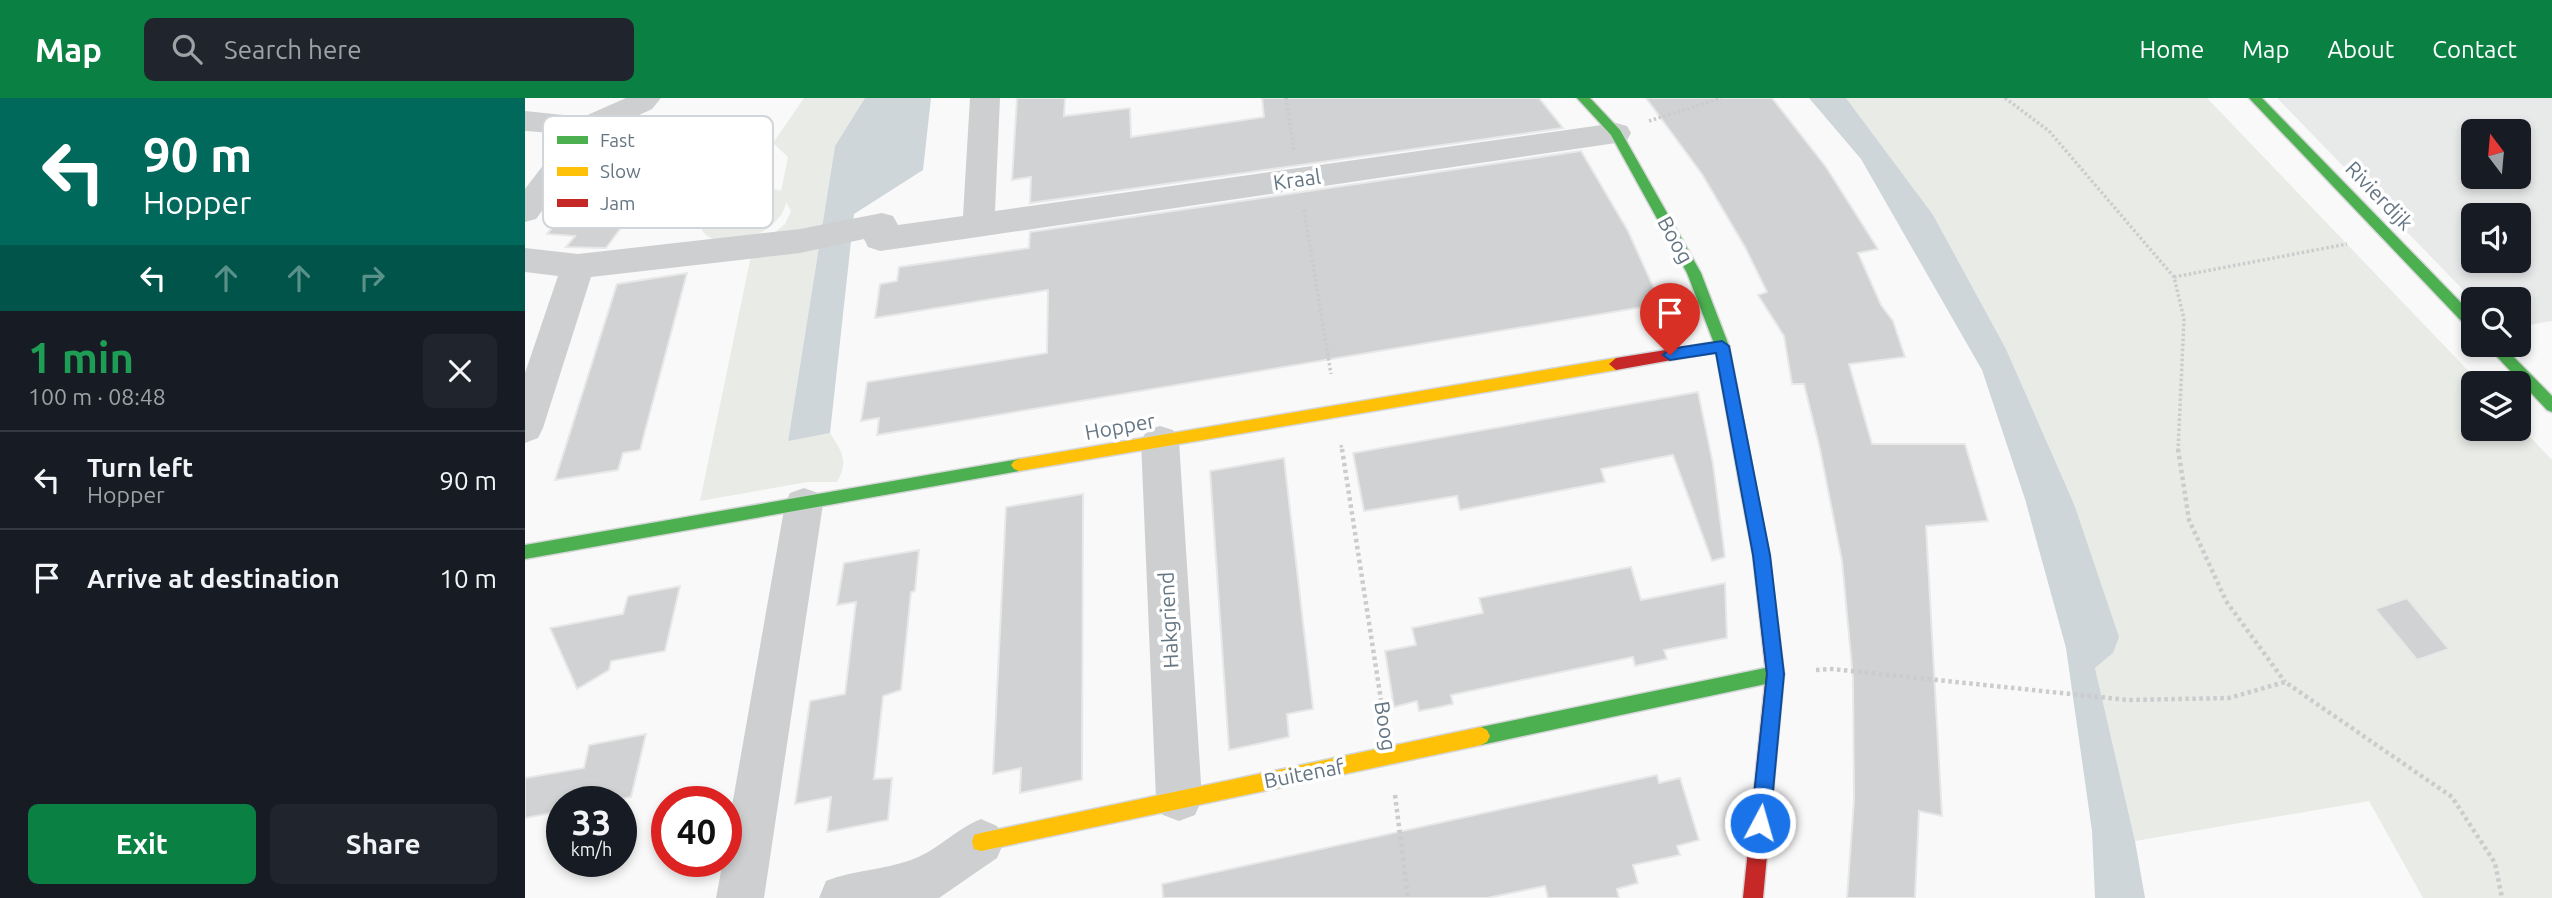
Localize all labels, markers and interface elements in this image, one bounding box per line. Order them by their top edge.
search box [144,18,634,81]
icon: search [168,30,206,68]
text: Map [35,31,102,68]
text: Search here [224,35,362,64]
text: Home [2139,36,2204,63]
text: Map [2242,36,2289,63]
text: About [2327,36,2394,63]
text: Contact [2432,36,2517,63]
legend [543,116,773,228]
north arrow [2461,119,2531,189]
map controls [2461,119,2531,441]
icon: left [28,126,119,217]
text: 90 m [143,126,252,181]
text: Fast [600,129,635,151]
street label: Rivierdijk [2341,156,2419,235]
text: Slow [600,160,641,182]
street label: Kraal [1272,164,1322,194]
text: Hopper [143,184,251,220]
text: Jam [600,192,636,214]
button: sound [2461,203,2531,273]
street label: Boog [1653,212,1698,267]
icon: left [134,259,172,297]
icon: ahead [207,259,245,297]
icon: ahead [280,259,318,297]
icon: right [353,259,391,297]
pin [1640,283,1700,355]
button: search [2461,287,2531,357]
icon: arrive [1651,294,1689,332]
text: 1 min [28,334,134,381]
button: close [423,334,497,408]
button: layers [2461,371,2531,441]
text: 100 m · 08:48 [28,384,166,409]
street label: Hopper [1083,408,1157,444]
text: Turn left [87,453,193,482]
icon: left [28,461,66,499]
text: 90 m [439,466,497,495]
text: Hopper [87,482,165,507]
icon: arrive [28,559,66,597]
text: Arrive at destination [87,564,340,593]
text: 10 m [439,564,497,593]
street label: Hakgriend [1153,571,1183,669]
street label: Boog [1370,699,1402,752]
street label: Buitenaf [1262,753,1347,793]
speed limit sign: 40 [651,786,742,877]
position arrow [1723,786,1797,860]
text: 33 [572,802,611,842]
button: Exit [28,804,256,884]
button: Share [270,804,497,884]
text: km/h [571,839,612,859]

